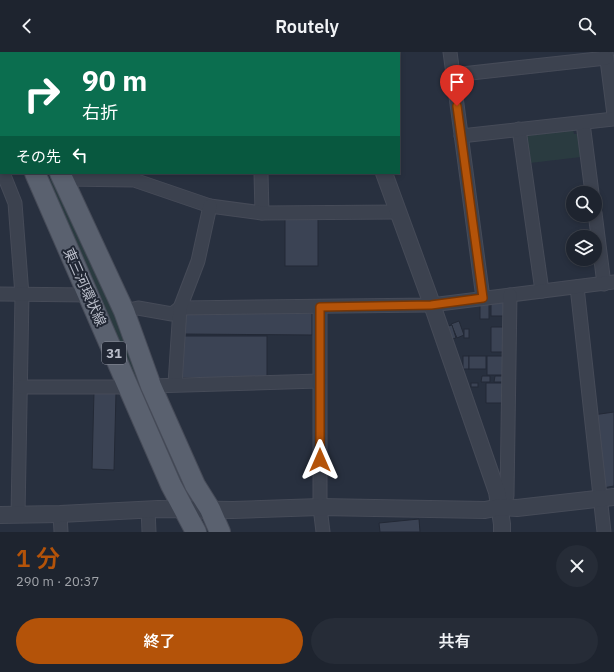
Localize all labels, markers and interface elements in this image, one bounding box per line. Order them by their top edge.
icon: back [16,15,38,37]
text: Routely [275,15,339,38]
icon: search [576,15,598,37]
text: 90 m [82,62,147,99]
pin [440,65,474,106]
icon: right [16,68,68,120]
icon: arrive [446,71,468,93]
text: 右折 [82,101,118,124]
icon: left [69,144,91,166]
text: その先 [16,147,61,166]
map controls [566,186,602,266]
button: search [566,186,602,222]
button: layers [566,230,602,266]
street label: 東三河環状線 [60,245,110,329]
road number: 31 [102,342,126,364]
position arrow [299,439,341,481]
text: 1 分 [16,542,60,574]
button: close [556,545,598,587]
text: 290 m · 20:37 [16,573,99,590]
button: 終了 [16,618,303,664]
button: 共有 [311,618,598,664]

